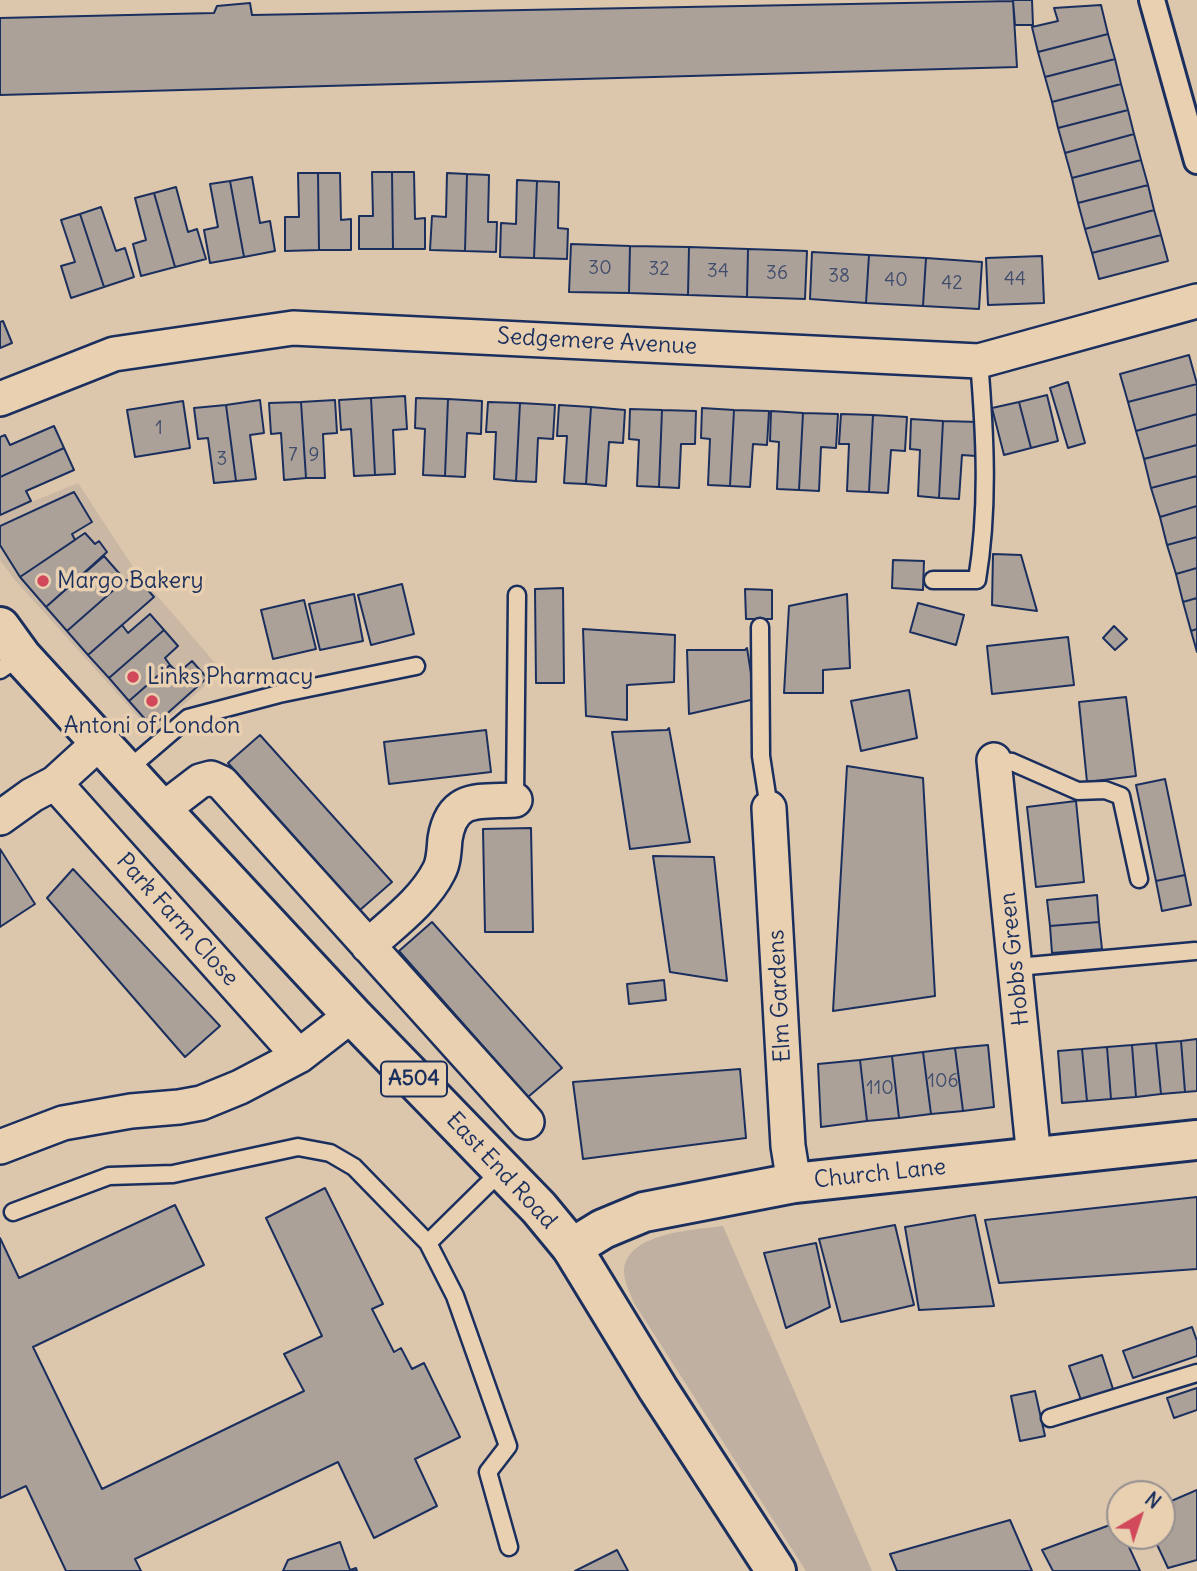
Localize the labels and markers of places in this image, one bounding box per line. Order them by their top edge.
place label: Margo Bakery [57,567,204,595]
marker: Margo Bakery [35,573,51,589]
place label: Links Pharmacy [147,663,313,691]
marker: Links Pharmacy [125,669,141,685]
marker: Antoni of London [144,693,160,709]
place label: Antoni of London [64,712,240,740]

